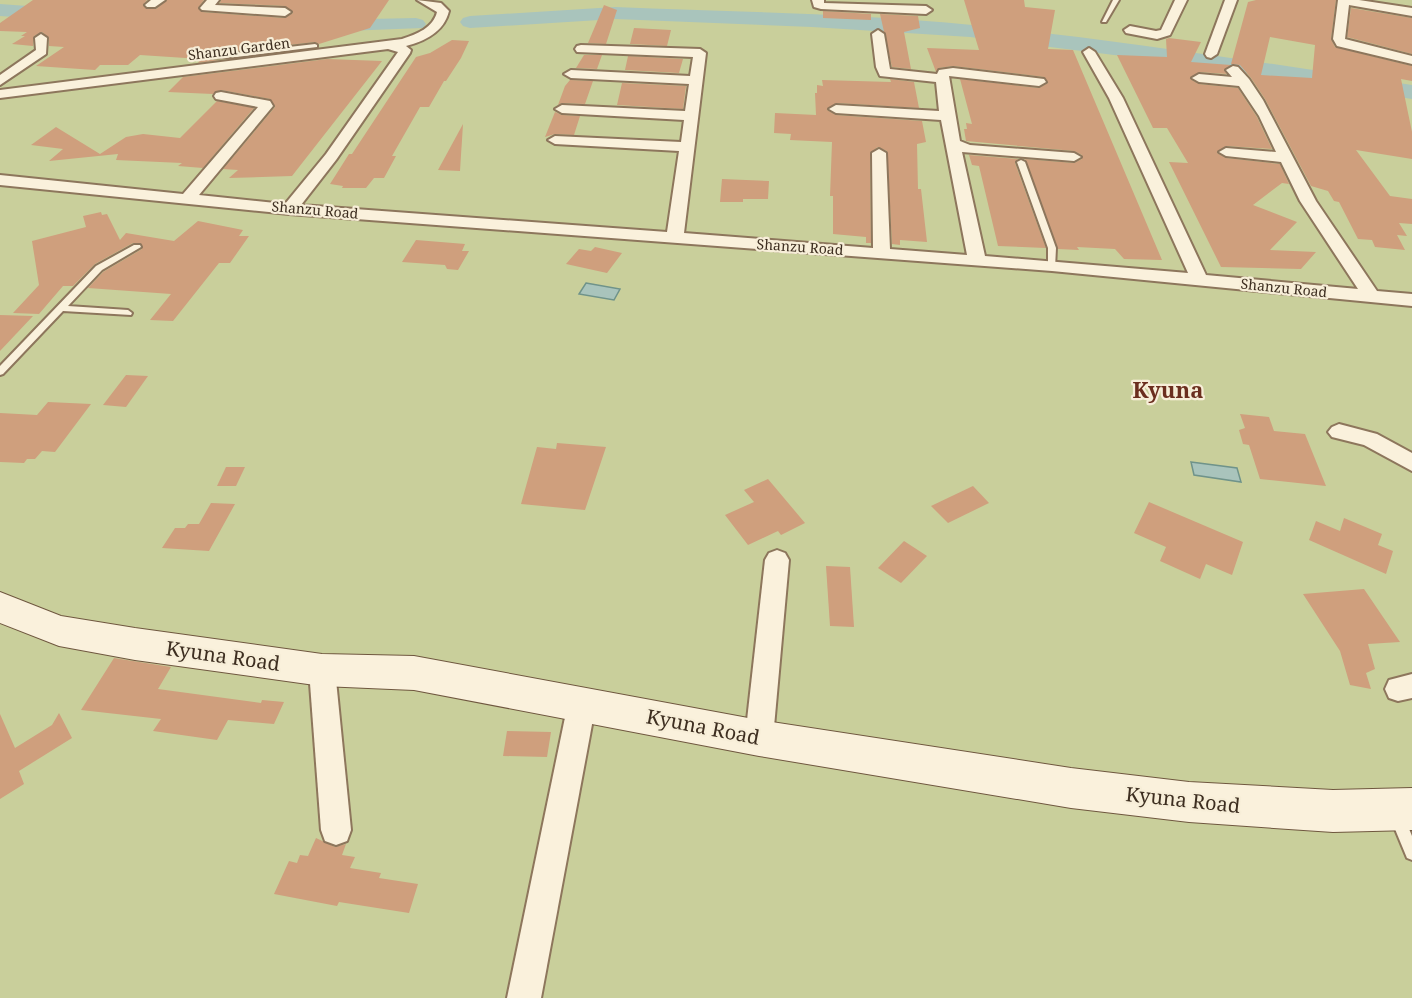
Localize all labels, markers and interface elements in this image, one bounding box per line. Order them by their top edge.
street label: Shanzu Garden [187,33,291,64]
street label: Shanzu Road [271,196,360,223]
street label: Shanzu Road [756,234,844,259]
street label: Shanzu Road [1240,274,1329,302]
district label: Kyuna [1133,374,1203,404]
street label: Kyuna Road [164,634,282,677]
street label: Kyuna Road [644,702,762,751]
street label: Kyuna Road [1124,780,1242,819]

